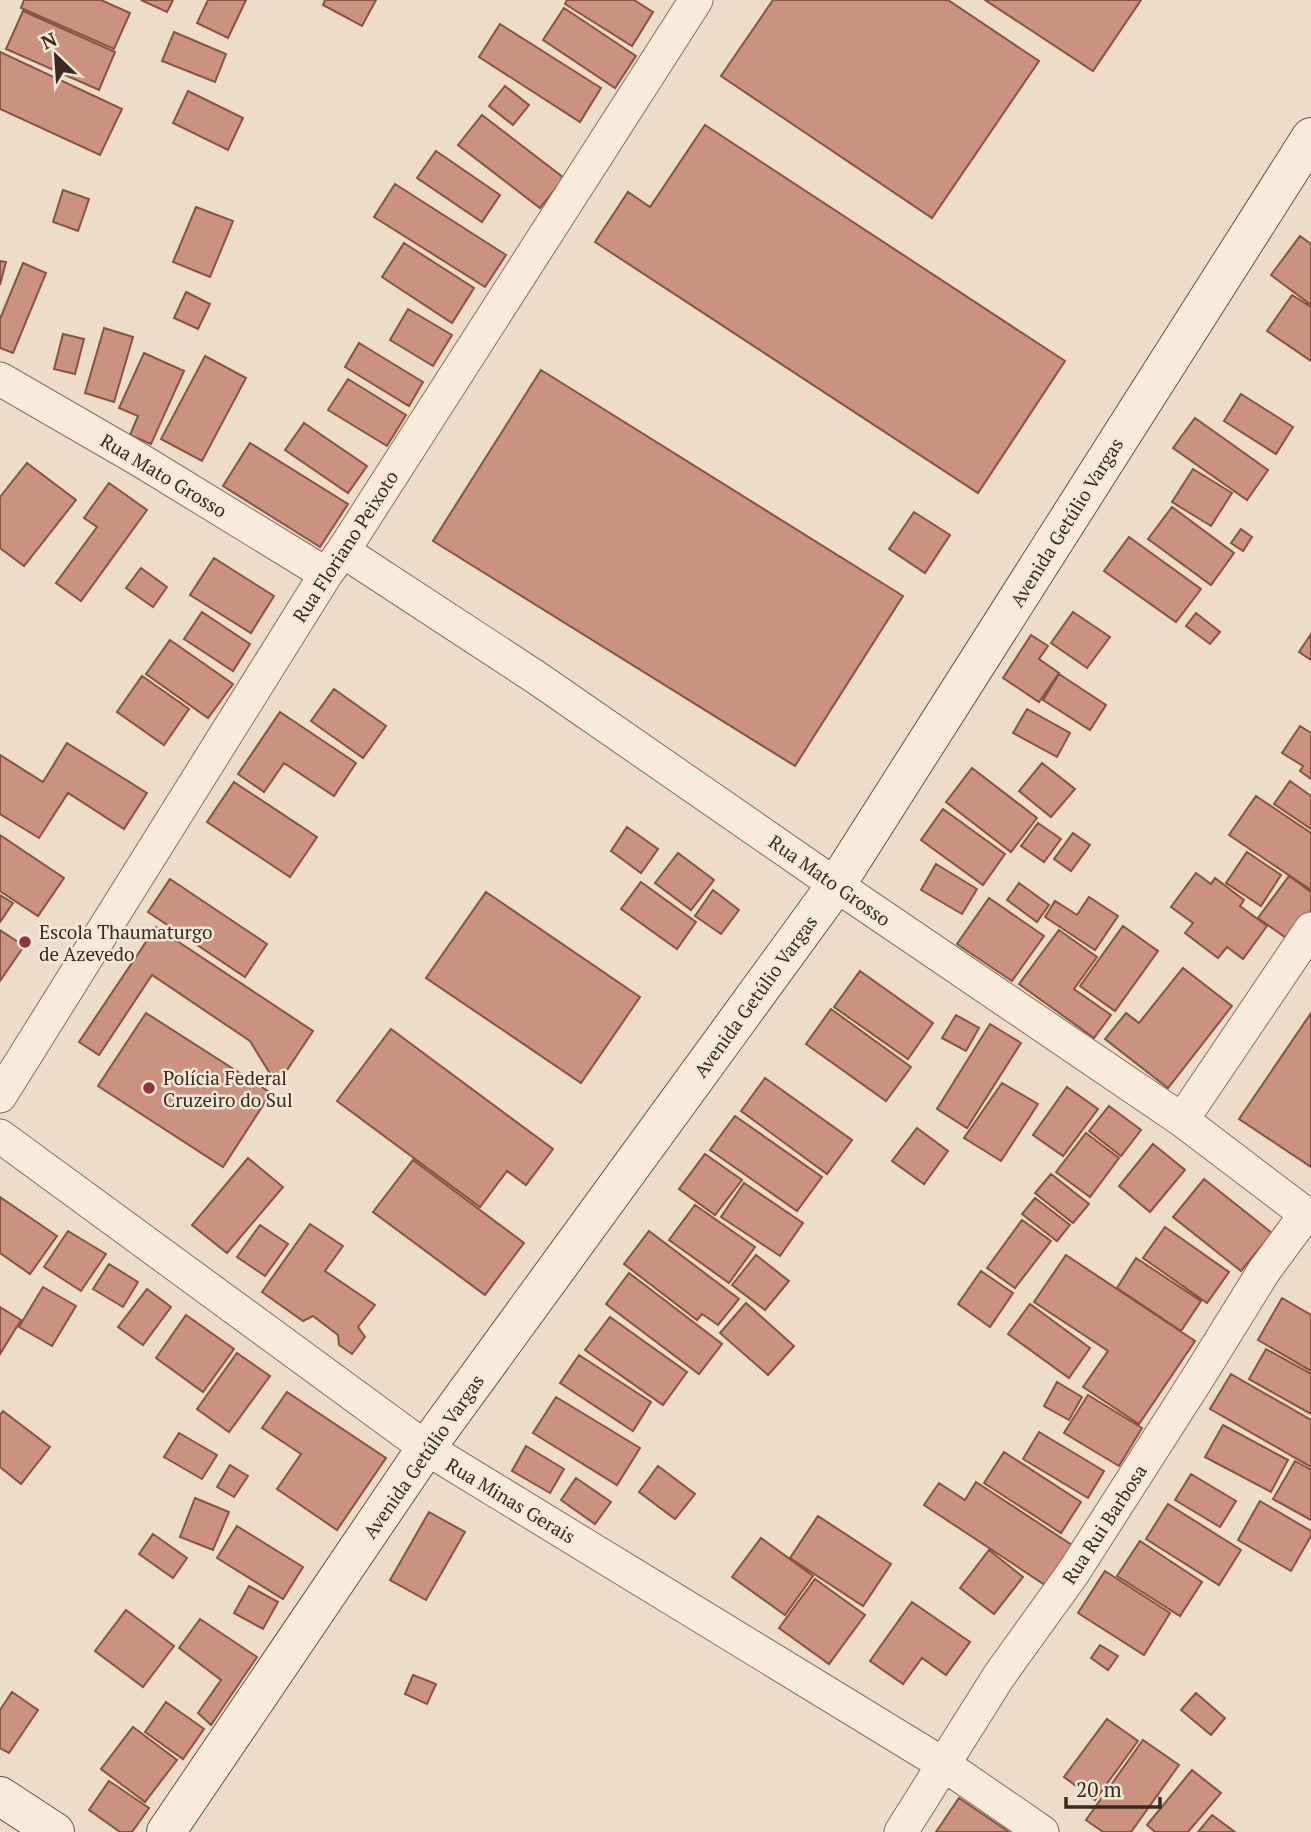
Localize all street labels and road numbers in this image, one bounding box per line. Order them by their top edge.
street label: Rua Mato Grosso [96,427,232,523]
street label: Avenida Getúlio Vargas [1004,433,1128,611]
street label: Rua Floriano Peixoto [286,465,404,627]
street label: Rua Mato Grosso [764,829,896,931]
street label: Avenida Getúlio Vargas [688,910,822,1082]
street label: Avenida Getúlio Vargas [357,1369,489,1543]
street label: Rua Minas Gerais [442,1452,580,1548]
street label: Rua Rui Barbosa [1056,1459,1152,1589]

